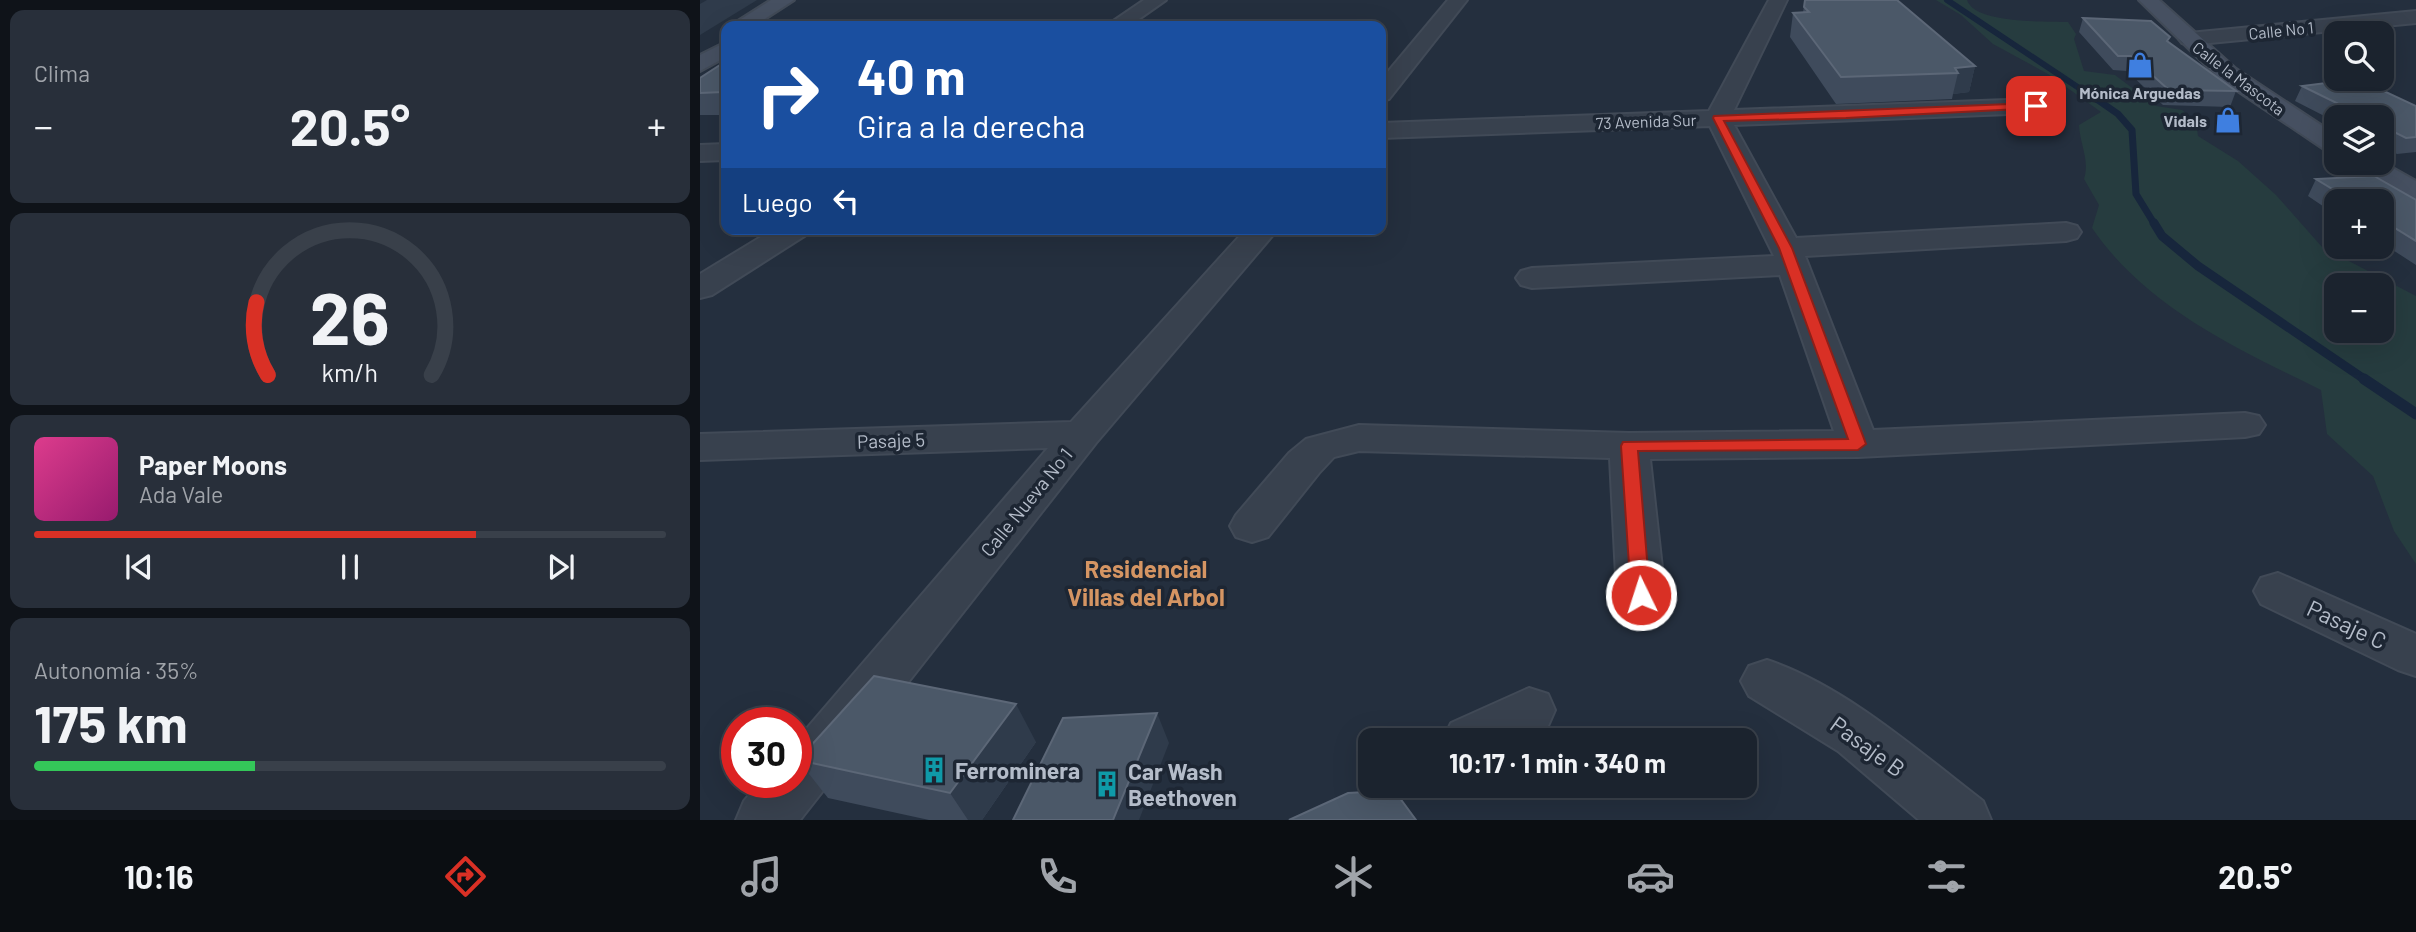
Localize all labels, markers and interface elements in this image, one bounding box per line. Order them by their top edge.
street label: Calle No 1 [2248,17,2314,43]
map controls [2324,21,2394,343]
button: search [2324,21,2394,91]
street label: Calle la Mascota [2189,37,2289,119]
text: 40 m [857,46,965,105]
icon: right [742,49,833,140]
shop icon: Mónica Arguedas [2125,50,2155,80]
text: Clima [34,59,90,87]
pin [2006,76,2066,136]
place label: Mónica Arguedas [2079,83,2201,102]
icon: arrive [2017,87,2055,125]
text: 20.5° [290,94,410,156]
text: − [34,102,53,148]
text: + [647,102,666,148]
shop icon: Vidals [2213,105,2243,135]
button: layers [2324,105,2394,175]
text: Gira a la derecha [857,106,1085,144]
street label: 73 Avenida Sur [1595,110,1697,132]
place label: Vidals [2164,111,2207,130]
icon: left [827,182,865,220]
text: Luego [742,186,813,217]
button: + [2324,189,2394,259]
text: 26 [310,272,390,360]
button: − [2324,273,2394,343]
text: km/h [322,357,378,387]
street label: Pasaje 5 [857,427,925,453]
street label: Calle Nueva No 1 [975,443,1077,561]
text: Paper Moons [139,449,287,480]
text: Ada Vale [139,480,223,508]
icon: previous [120,548,158,586]
icon: pause [331,548,369,586]
icon: next [542,548,580,586]
district label: Residencial Villas del Arbol [1067,554,1225,611]
position arrow [1604,558,1678,632]
street label: Pasaje C [2303,593,2391,655]
text: Autonomía · 35% [34,656,198,684]
text: 175 km [34,691,188,753]
speed limit sign: 30 [721,707,812,798]
street label: Pasaje B [1825,710,1911,782]
text: 10:17 · 1 min · 340 m [1449,747,1666,778]
building icon: Ferrominera [919,755,949,785]
place label: Ferrominera [955,756,1080,784]
place label: Car Wash Beethoven [1128,757,1237,811]
building icon: Car Wash Beethoven [1092,769,1122,799]
icon: directions [441,852,490,901]
icon: music [737,852,786,901]
icon: phone [1033,852,1082,901]
icon: climate [1329,852,1378,901]
icon: car [1626,852,1675,901]
icon: filters [1922,852,1971,901]
text: 10:16 [124,857,193,895]
text: 20.5° [2218,857,2292,895]

